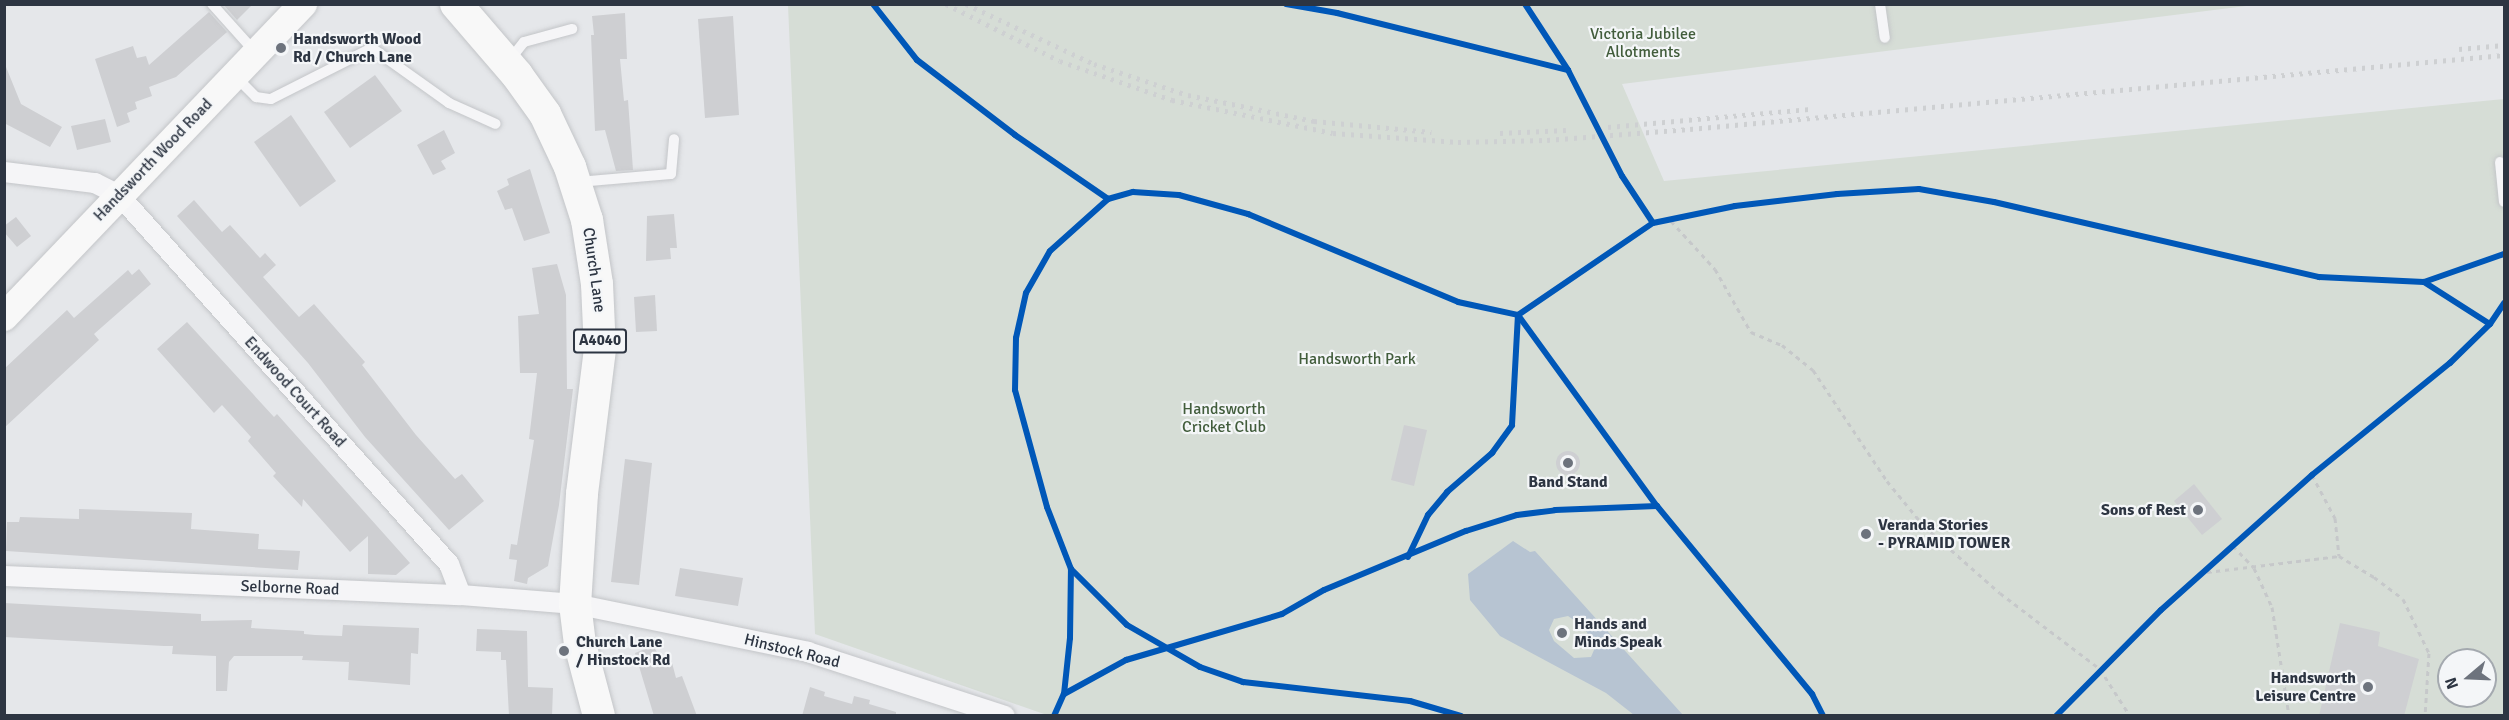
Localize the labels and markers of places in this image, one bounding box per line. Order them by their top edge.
place label: Handsworth Wood Rd / Church Lane [293,29,421,67]
marker: Handsworth Wood Rd / Church Lane [274,41,288,55]
marker: Band Stand [1561,456,1575,470]
place label: Band Stand [1528,472,1608,492]
place label: Sons of Rest [2101,500,2186,520]
marker: Sons of Rest [2191,503,2205,517]
place label: Veranda Stories - PYRAMID TOWER [1878,515,2010,553]
marker: Veranda Stories - PYRAMID TOWER [1859,527,1873,541]
place label: Hands and Minds Speak [1574,614,1662,652]
marker: Hands and Minds Speak [1555,626,1569,640]
place label: Church Lane / Hinstock Rd [576,632,670,670]
marker: Church Lane / Hinstock Rd [557,644,571,658]
place label: Handsworth Leisure Centre [2255,668,2356,706]
marker: Handsworth Leisure Centre [2361,680,2375,694]

